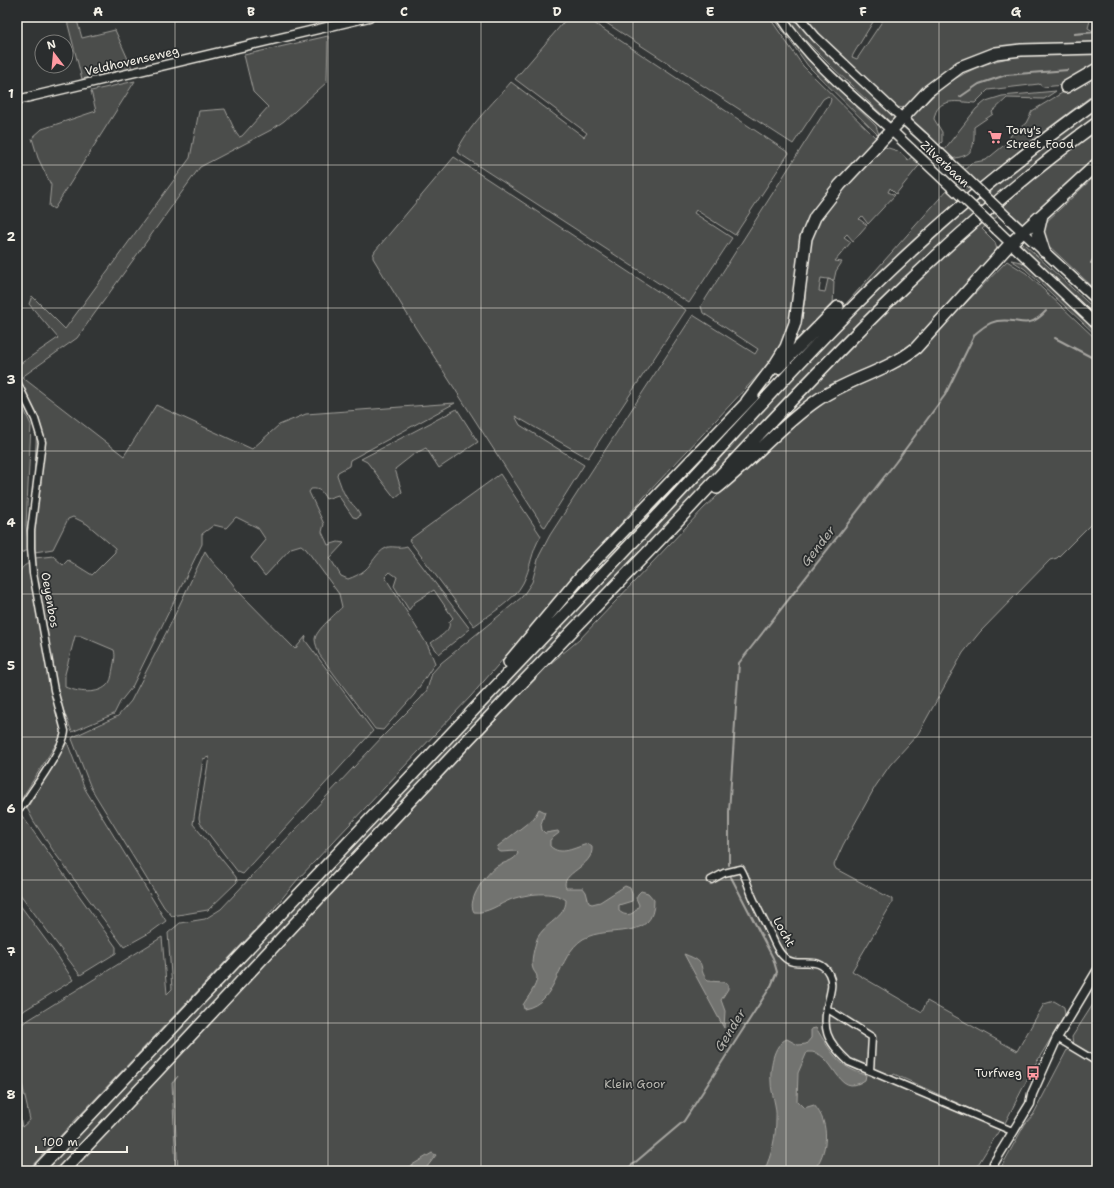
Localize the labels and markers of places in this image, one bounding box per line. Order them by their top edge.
place label: Tony's Street Food [1006,122,1074,152]
supermarket icon: Tony's Street Food [987,129,1003,145]
place label: Turfweg [975,1065,1022,1081]
bus stop icon: Turfweg [1025,1065,1041,1081]

